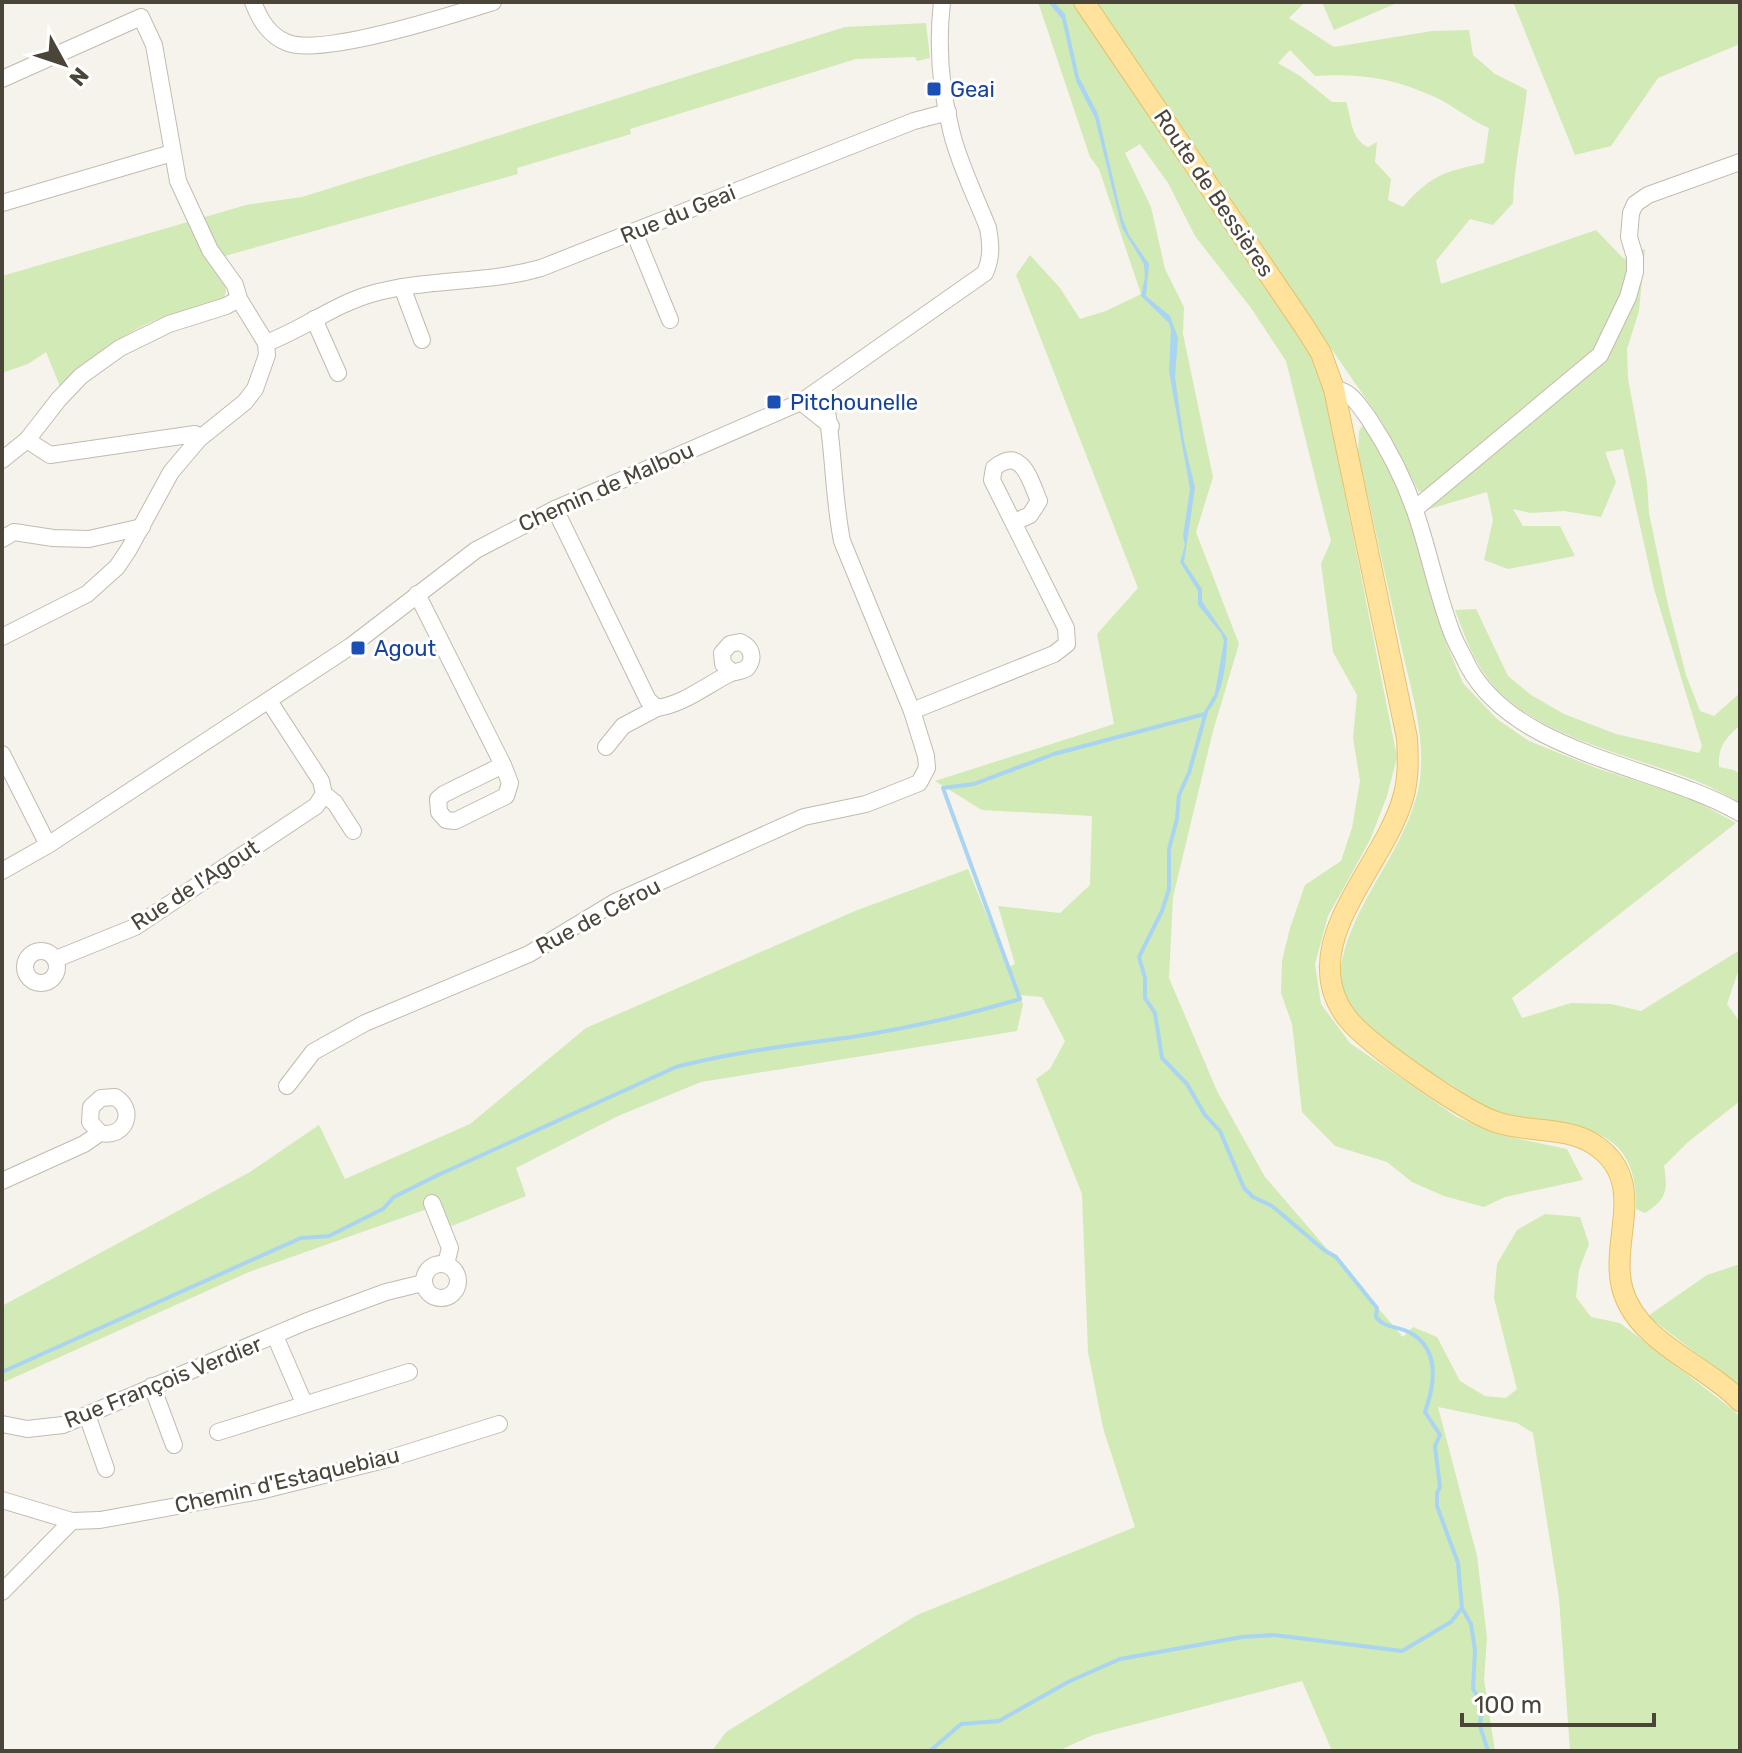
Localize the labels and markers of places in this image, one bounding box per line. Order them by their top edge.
place label: Geai [950,76,995,103]
marker: Geai [925,80,943,98]
place label: Pitchounelle [790,389,918,416]
marker: Pitchounelle [765,393,783,411]
place label: Agout [374,635,437,662]
marker: Agout [349,639,367,657]

